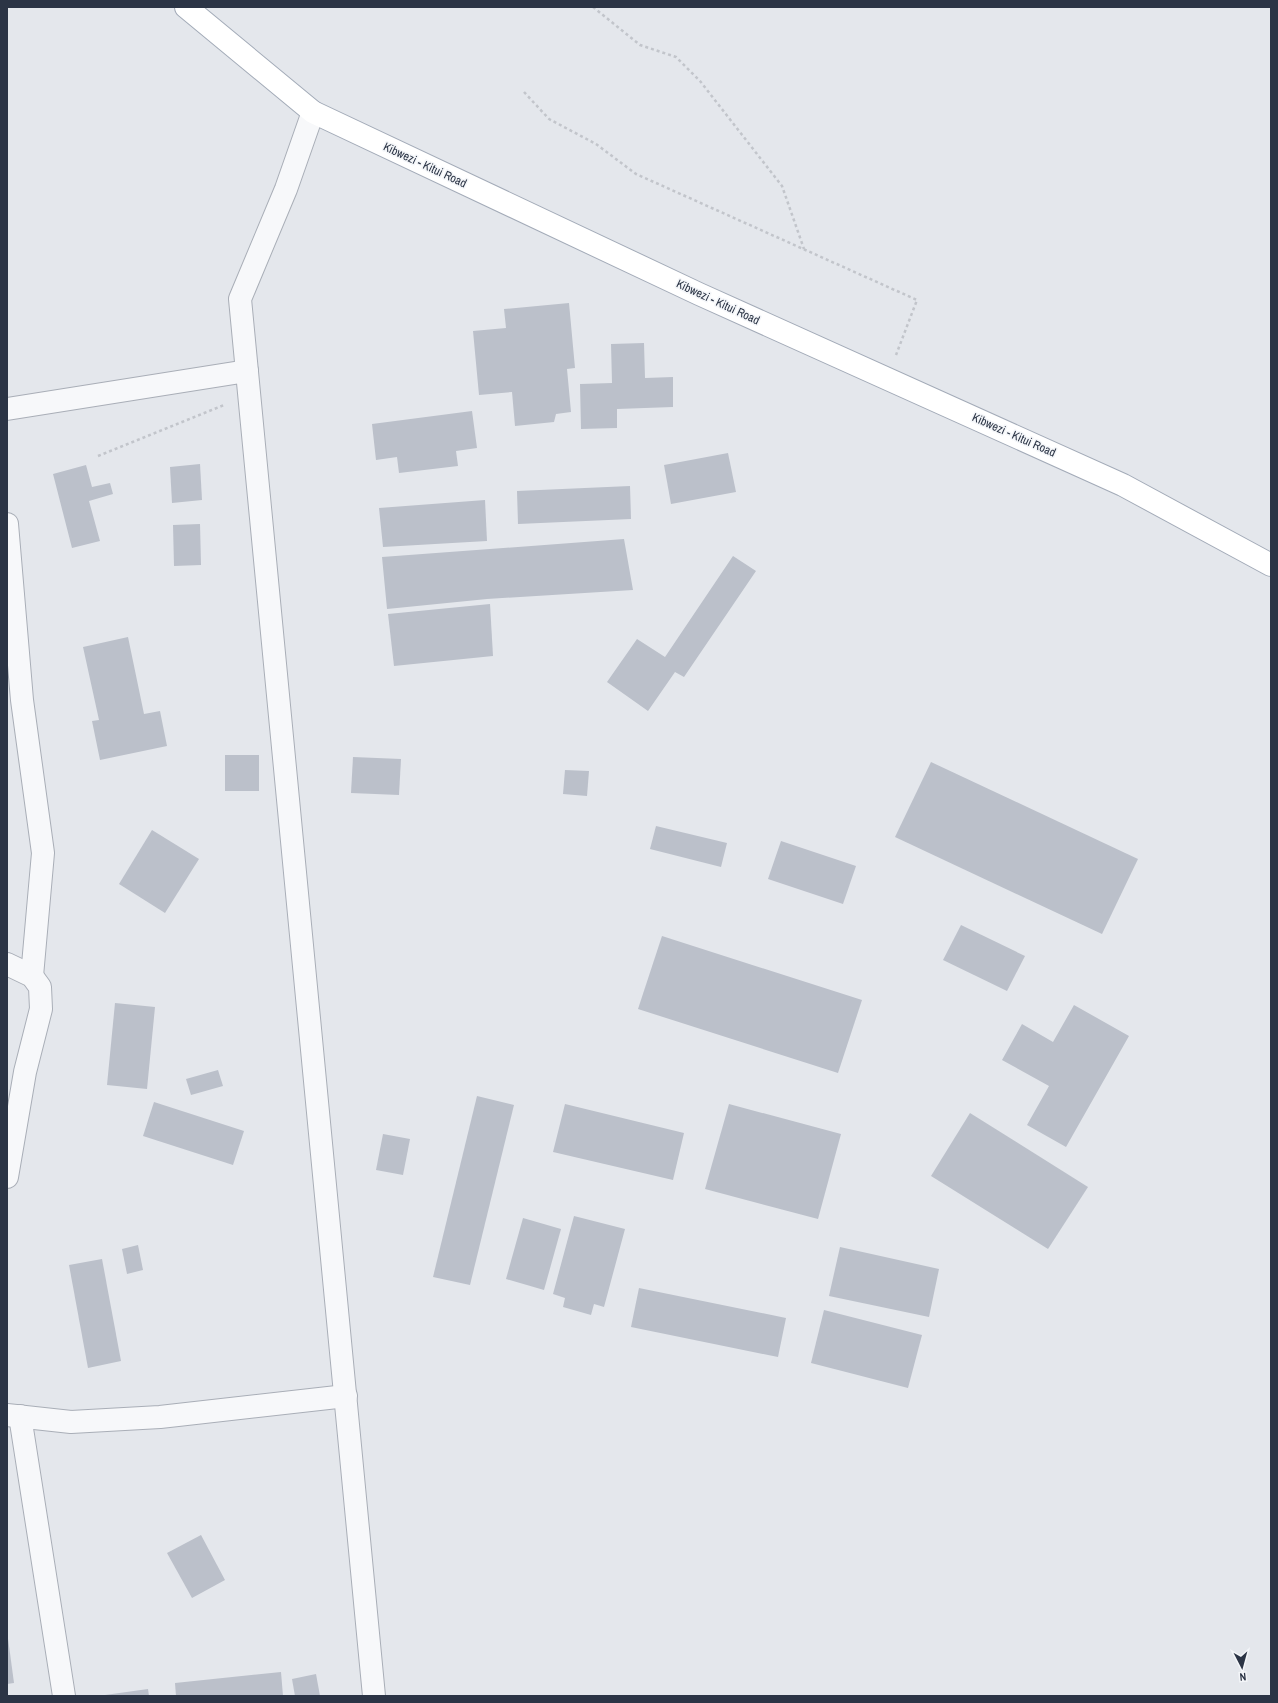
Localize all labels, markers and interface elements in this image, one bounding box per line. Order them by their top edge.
street label: Kibwezi - Kitui Road [381,139,469,191]
street label: Kibwezi - Kitui Road [674,276,762,328]
street label: Kibwezi - Kitui Road [970,409,1058,461]
north arrow [1222,1647,1262,1687]
text: N [1239,1670,1247,1684]

